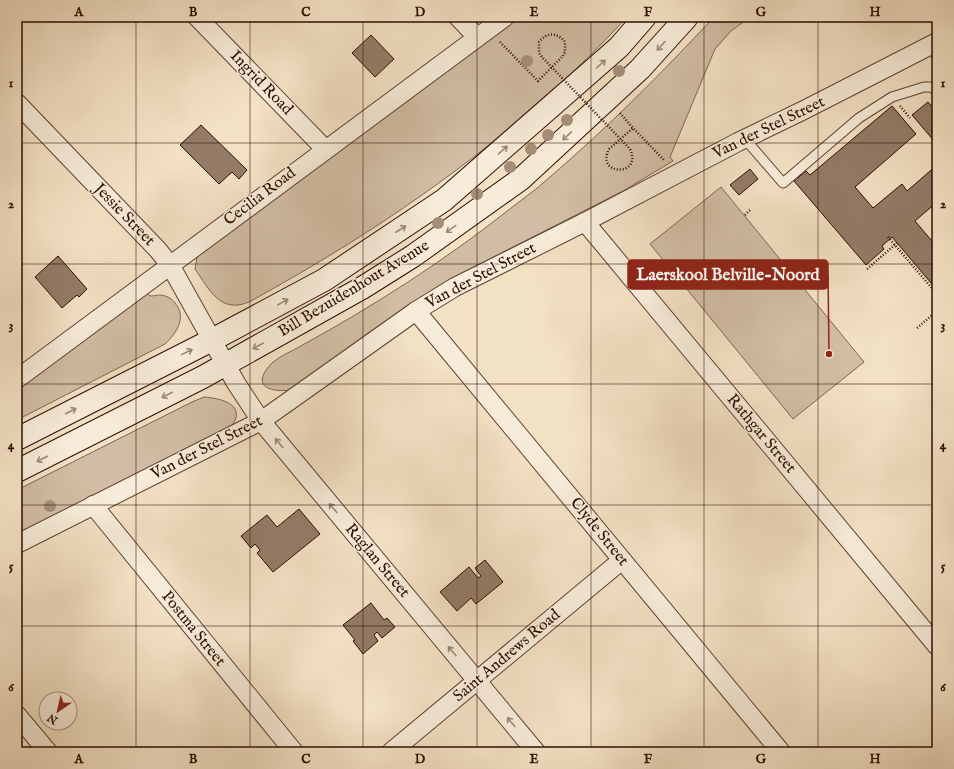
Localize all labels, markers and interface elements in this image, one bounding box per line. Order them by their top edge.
text: A [74,4,85,21]
text: B [189,4,198,21]
text: C [301,4,311,21]
text: D [415,4,426,21]
text: E [529,4,539,21]
text: F [644,4,653,21]
text: G [756,4,767,21]
text: H [869,4,881,21]
one-way arrow [656,41,665,51]
street label: Ingrid Road [225,46,297,120]
one-way arrow [595,59,606,68]
text: 1 [9,75,14,92]
text: 1 [941,75,946,92]
street label: Van der Stel Street [709,92,829,164]
one-way arrow [562,131,572,141]
one-way arrow [498,145,509,154]
street label: Cecilia Road [220,163,300,231]
street label: Jessie Street [88,178,159,251]
text: 2 [8,196,14,213]
text: 2 [940,196,946,213]
one-way arrow [395,225,406,233]
one-way arrow [445,225,456,233]
street label: Bill Bezuidenhout Avenue [275,236,433,342]
street label: Van der Stel Street [421,238,540,314]
callout: Laerskool Belville-Noord [628,260,828,289]
text: Laerskool Belville-Noord [636,265,821,286]
one-way arrow [277,297,289,305]
text: 3 [9,317,14,334]
text: 3 [941,317,946,334]
one-way arrow [252,343,264,351]
one-way arrow [181,348,193,355]
street label: Rathgar Street [722,390,800,478]
one-way arrow [161,392,173,400]
one-way arrow [65,407,77,414]
street label: Van der Stel Street [147,411,266,485]
text: 4 [8,437,15,454]
text: 4 [940,437,947,454]
one-way arrow [275,438,284,449]
one-way arrow [36,456,48,463]
street label: Clyde Street [565,494,633,571]
one-way arrow [328,502,337,513]
street label: Raglan Street [340,520,414,603]
text: 5 [9,558,14,575]
text: 5 [941,558,946,575]
street label: Postma Street [157,587,230,671]
street label: Saint Andrews Road [449,605,565,707]
one-way arrow [447,646,456,656]
text: 6 [8,679,14,696]
text: 6 [940,679,946,696]
north arrow [38,691,78,731]
text: N [45,710,62,727]
one-way arrow [507,717,516,727]
text: A [74,751,85,768]
text: B [189,751,198,768]
text: C [301,751,311,768]
text: D [415,751,426,768]
text: E [529,751,539,768]
text: F [644,751,653,768]
text: G [756,751,767,768]
text: H [869,751,881,768]

